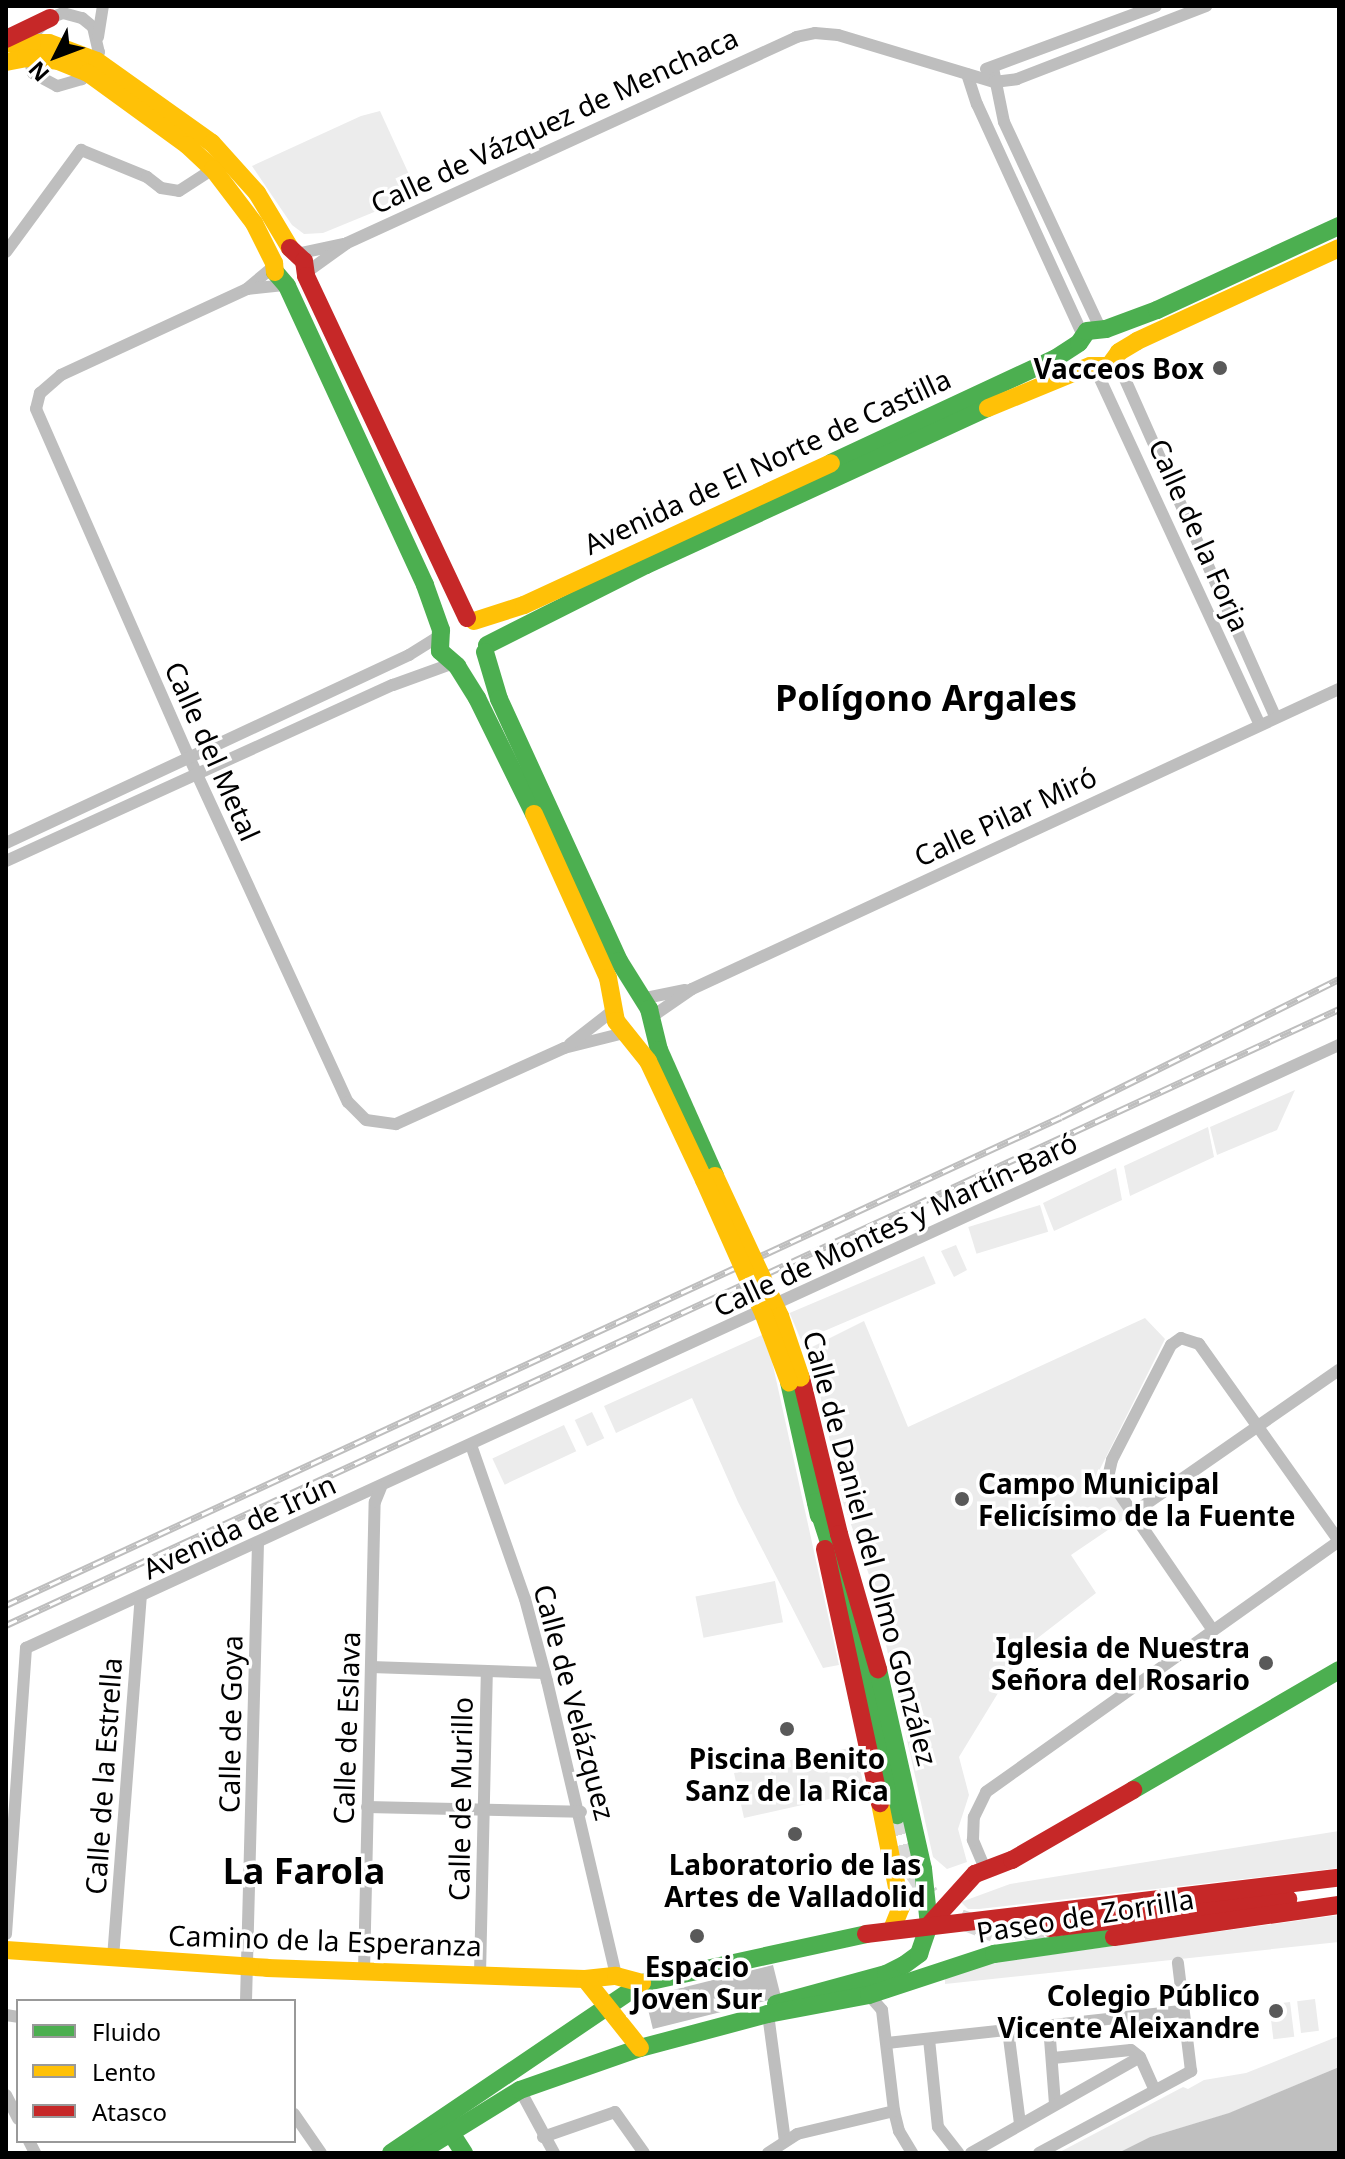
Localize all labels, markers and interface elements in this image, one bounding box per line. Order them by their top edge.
north arrow [16,16,96,96]
street label: Calle de Vázquez de Menchaca [365,20,743,220]
text: N [21,55,55,89]
place label: Vacceos Box [1033,351,1204,385]
marker: Vacceos Box [1211,359,1229,377]
street label: Avenida de El Norte de Castilla [578,361,956,561]
street label: Calle de la Forja [1142,433,1258,637]
street label: Calle del Metal [158,656,268,846]
district label: Polígono Argales [775,676,1077,720]
street label: Calle Pilar Miró [908,759,1102,873]
street label: Calle de Montes y Martín-Baró [708,1125,1082,1323]
street label: Calle de Daniel del Olmo González [797,1327,945,1769]
place label: Campo Municipal Felicísimo de la Fuente [978,1466,1296,1532]
street label: Avenida de Irún [137,1467,341,1585]
marker: Campo Municipal Felicísimo de la Fuente [953,1490,971,1508]
street label: Calle de Velázquez [527,1581,623,1823]
place label: Iglesia de Nuestra Señora del Rosario [991,1630,1250,1696]
street label: Calle de Eslava [326,1631,366,1825]
street label: Calle de Goya [212,1635,248,1813]
marker: Iglesia de Nuestra Señora del Rosario [1257,1654,1275,1672]
street label: Calle de la Estrella [78,1656,128,1896]
street label: Calle de Murillo [441,1697,479,1901]
marker: Piscina Benito Sanz de la Rica [778,1720,796,1738]
place label: Piscina Benito Sanz de la Rica [685,1741,889,1807]
marker: Laboratorio de las Artes de Valladolid [786,1825,804,1843]
place label: Laboratorio de las Artes de Valladolid [664,1847,926,1913]
district label: La Farola [223,1849,385,1893]
street label: Paseo de Zorrilla [974,1881,1196,1949]
street label: Camino de la Esperanza [168,1918,482,1962]
marker: Espacio Joven Sur [688,1927,706,1945]
place label: Espacio Joven Sur [632,1949,762,2015]
place label: Colegio Público Vicente Aleixandre [998,1978,1260,2044]
legend [16,1999,296,2143]
marker: Colegio Público Vicente Aleixandre [1267,2002,1285,2020]
text: Fluido [92,2015,161,2048]
text: Lento [92,2055,156,2088]
text: Atasco [92,2095,167,2128]

